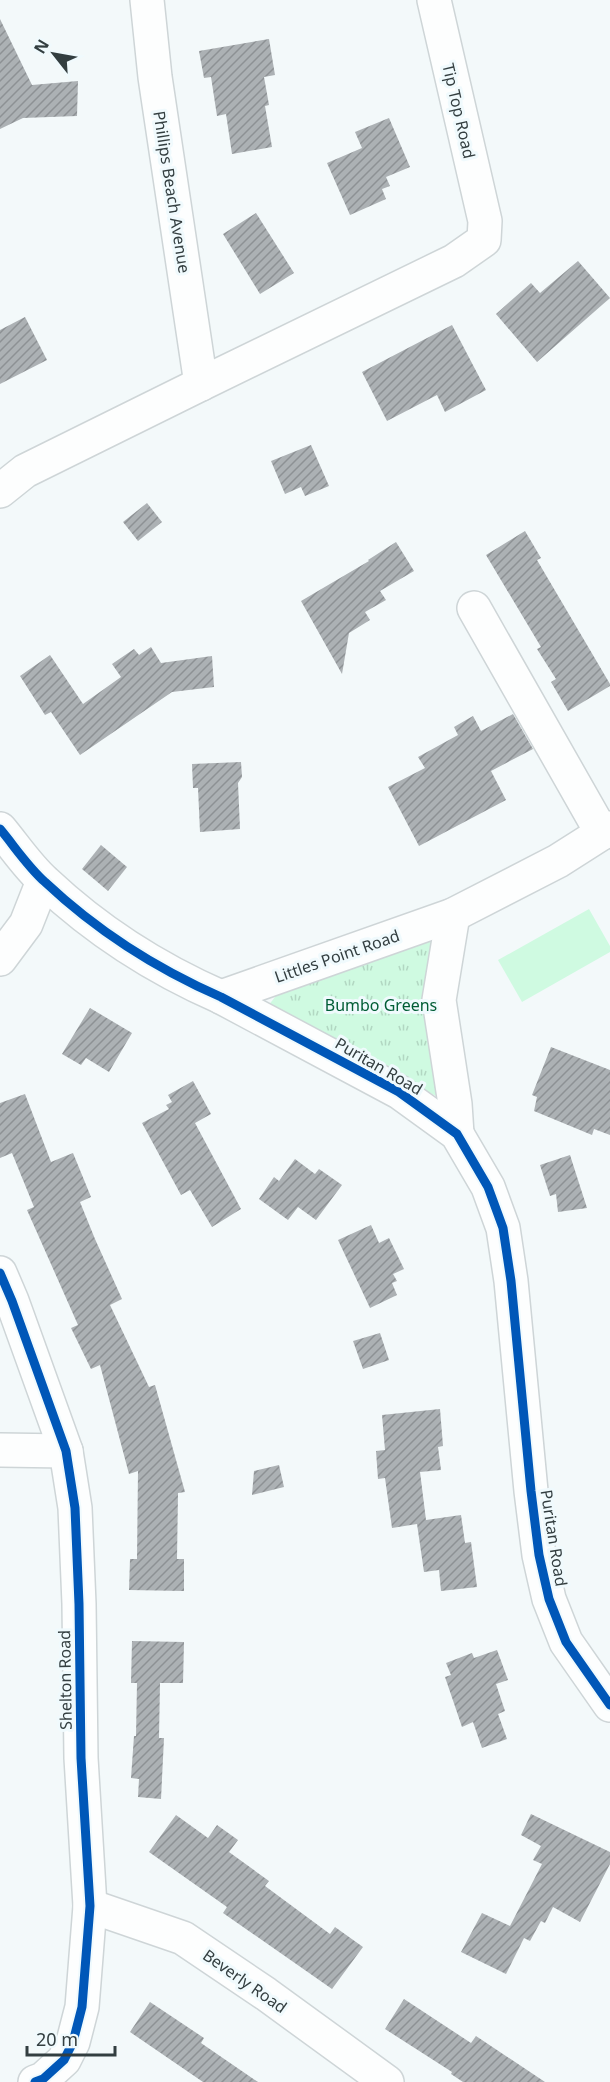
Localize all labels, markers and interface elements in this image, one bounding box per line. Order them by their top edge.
north arrow [24,24,84,84]
text: N [28,35,54,58]
street label: Tip Top Road [437,61,481,161]
street label: Phillips Beach Avenue [148,109,196,275]
street label: Littles Point Road [272,924,402,988]
park label: Bumbo Greens [325,994,437,1016]
street label: Puritan Road [331,1032,427,1100]
street label: Puritan Road [536,1488,572,1588]
street label: Shelton Road [53,1630,77,1730]
street label: Beverly Road [199,1944,291,2018]
scale bar [27,2019,116,2057]
text: 20 m [36,2027,78,2051]

